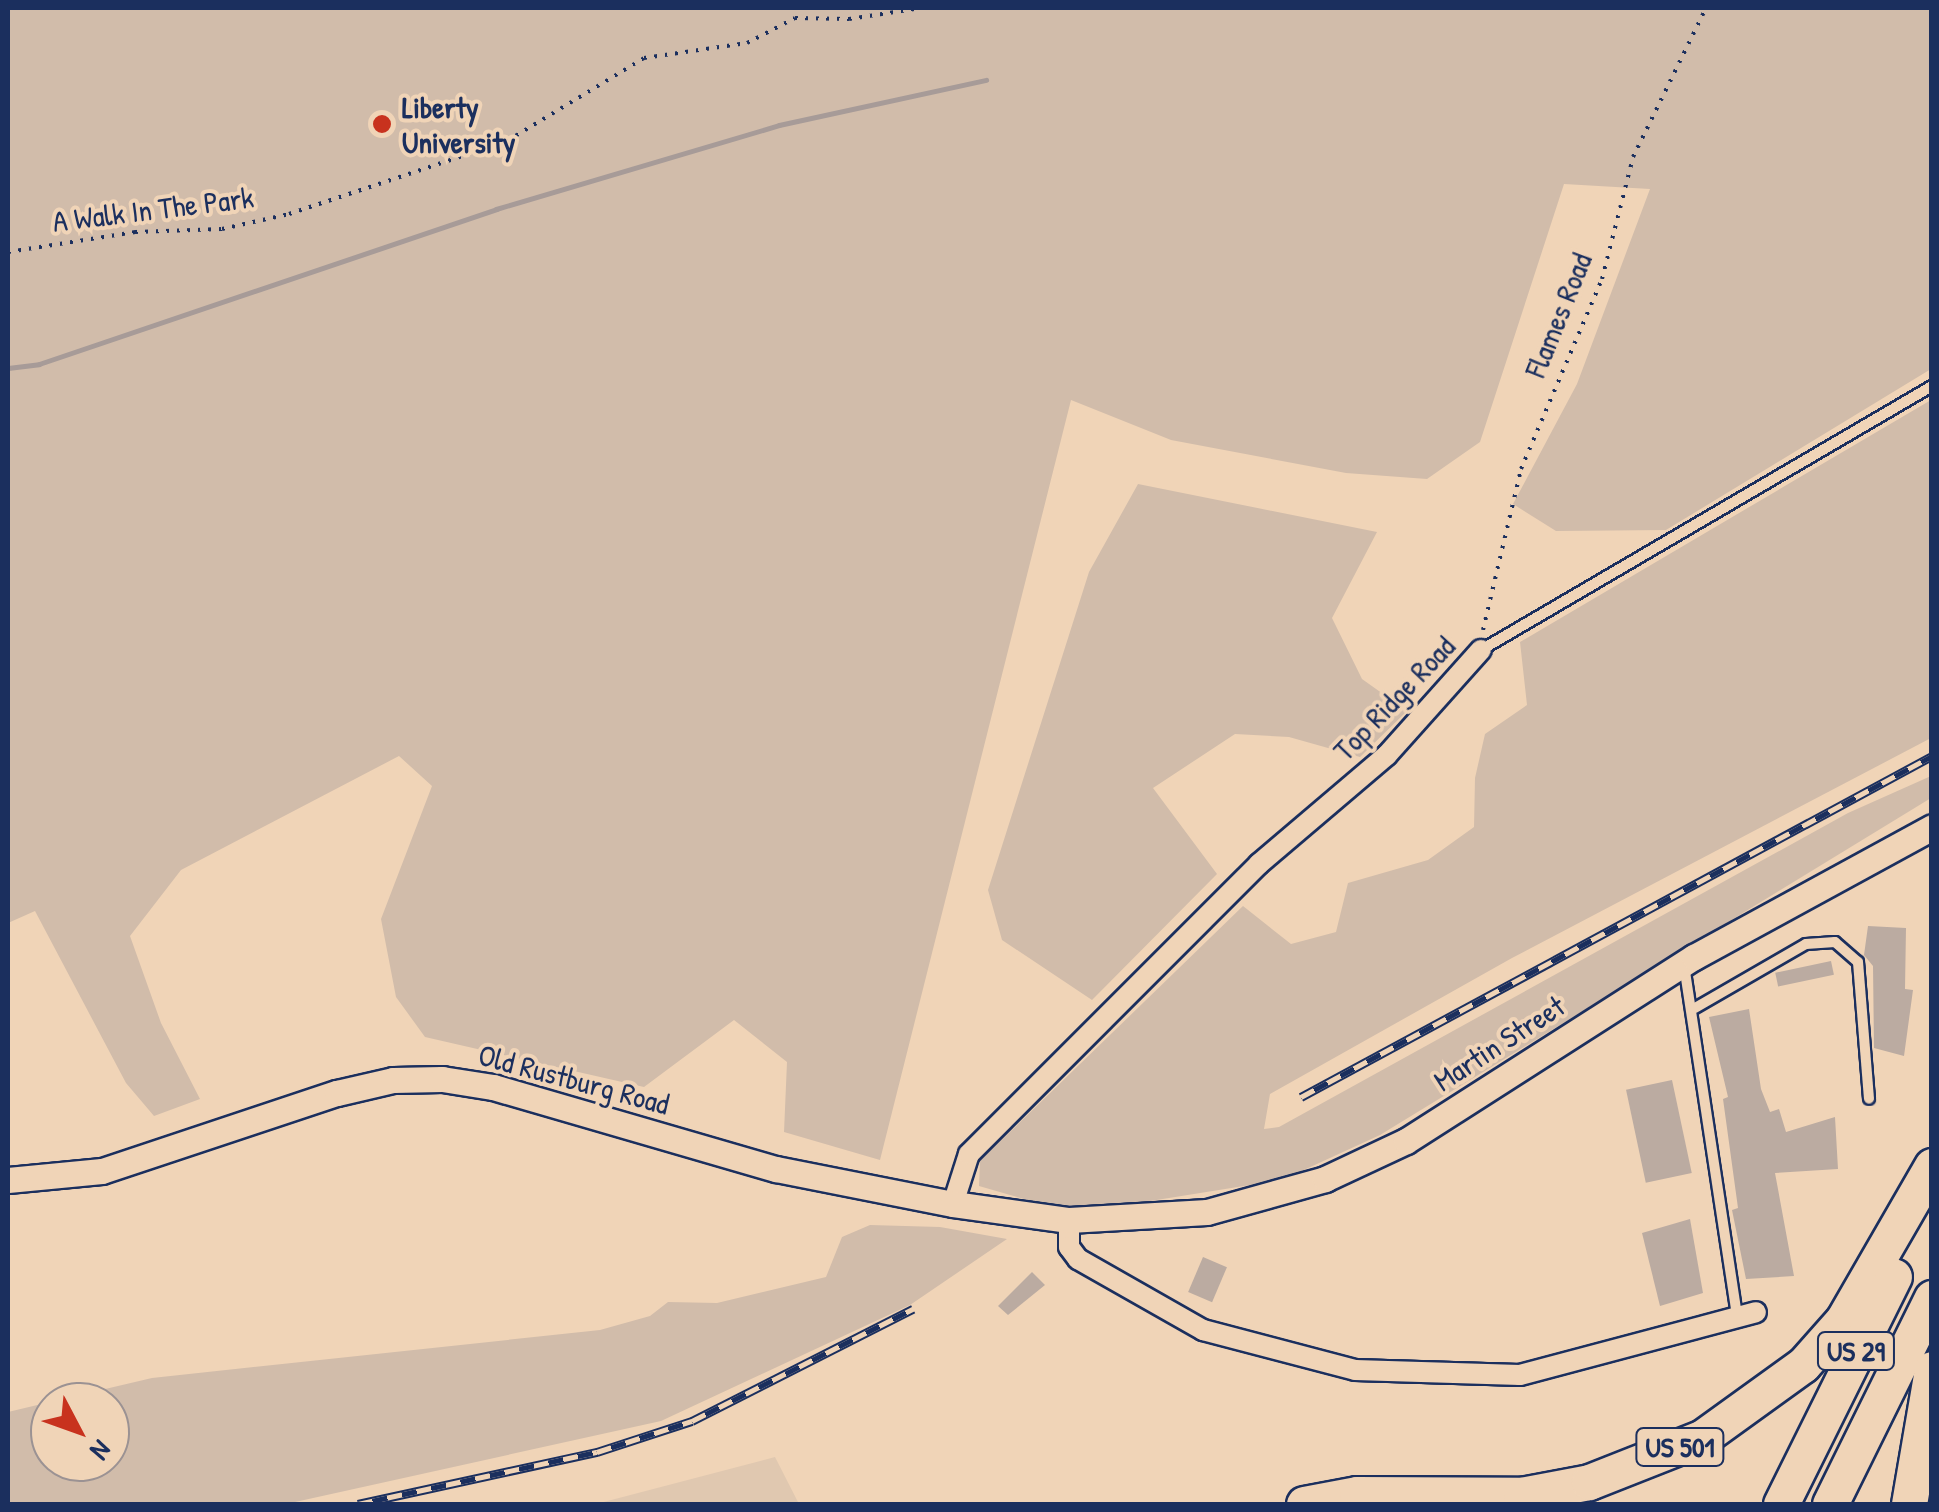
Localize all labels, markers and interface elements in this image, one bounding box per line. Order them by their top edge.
place label: Liberty University [402,89,516,160]
marker: Liberty University [371,113,393,135]
street label: A Walk In The Park [50,179,256,239]
street label: Flames Road [1517,248,1599,382]
street label: Top Ridge Road [1326,628,1462,768]
street label: Martin Street [1427,987,1571,1099]
street label: Old Rustburg Road [475,1036,673,1122]
road number: US 29 [1816,1328,1896,1374]
north arrow [30,1382,130,1482]
road number: US 501 [1635,1424,1725,1470]
text: N [82,1432,120,1468]

